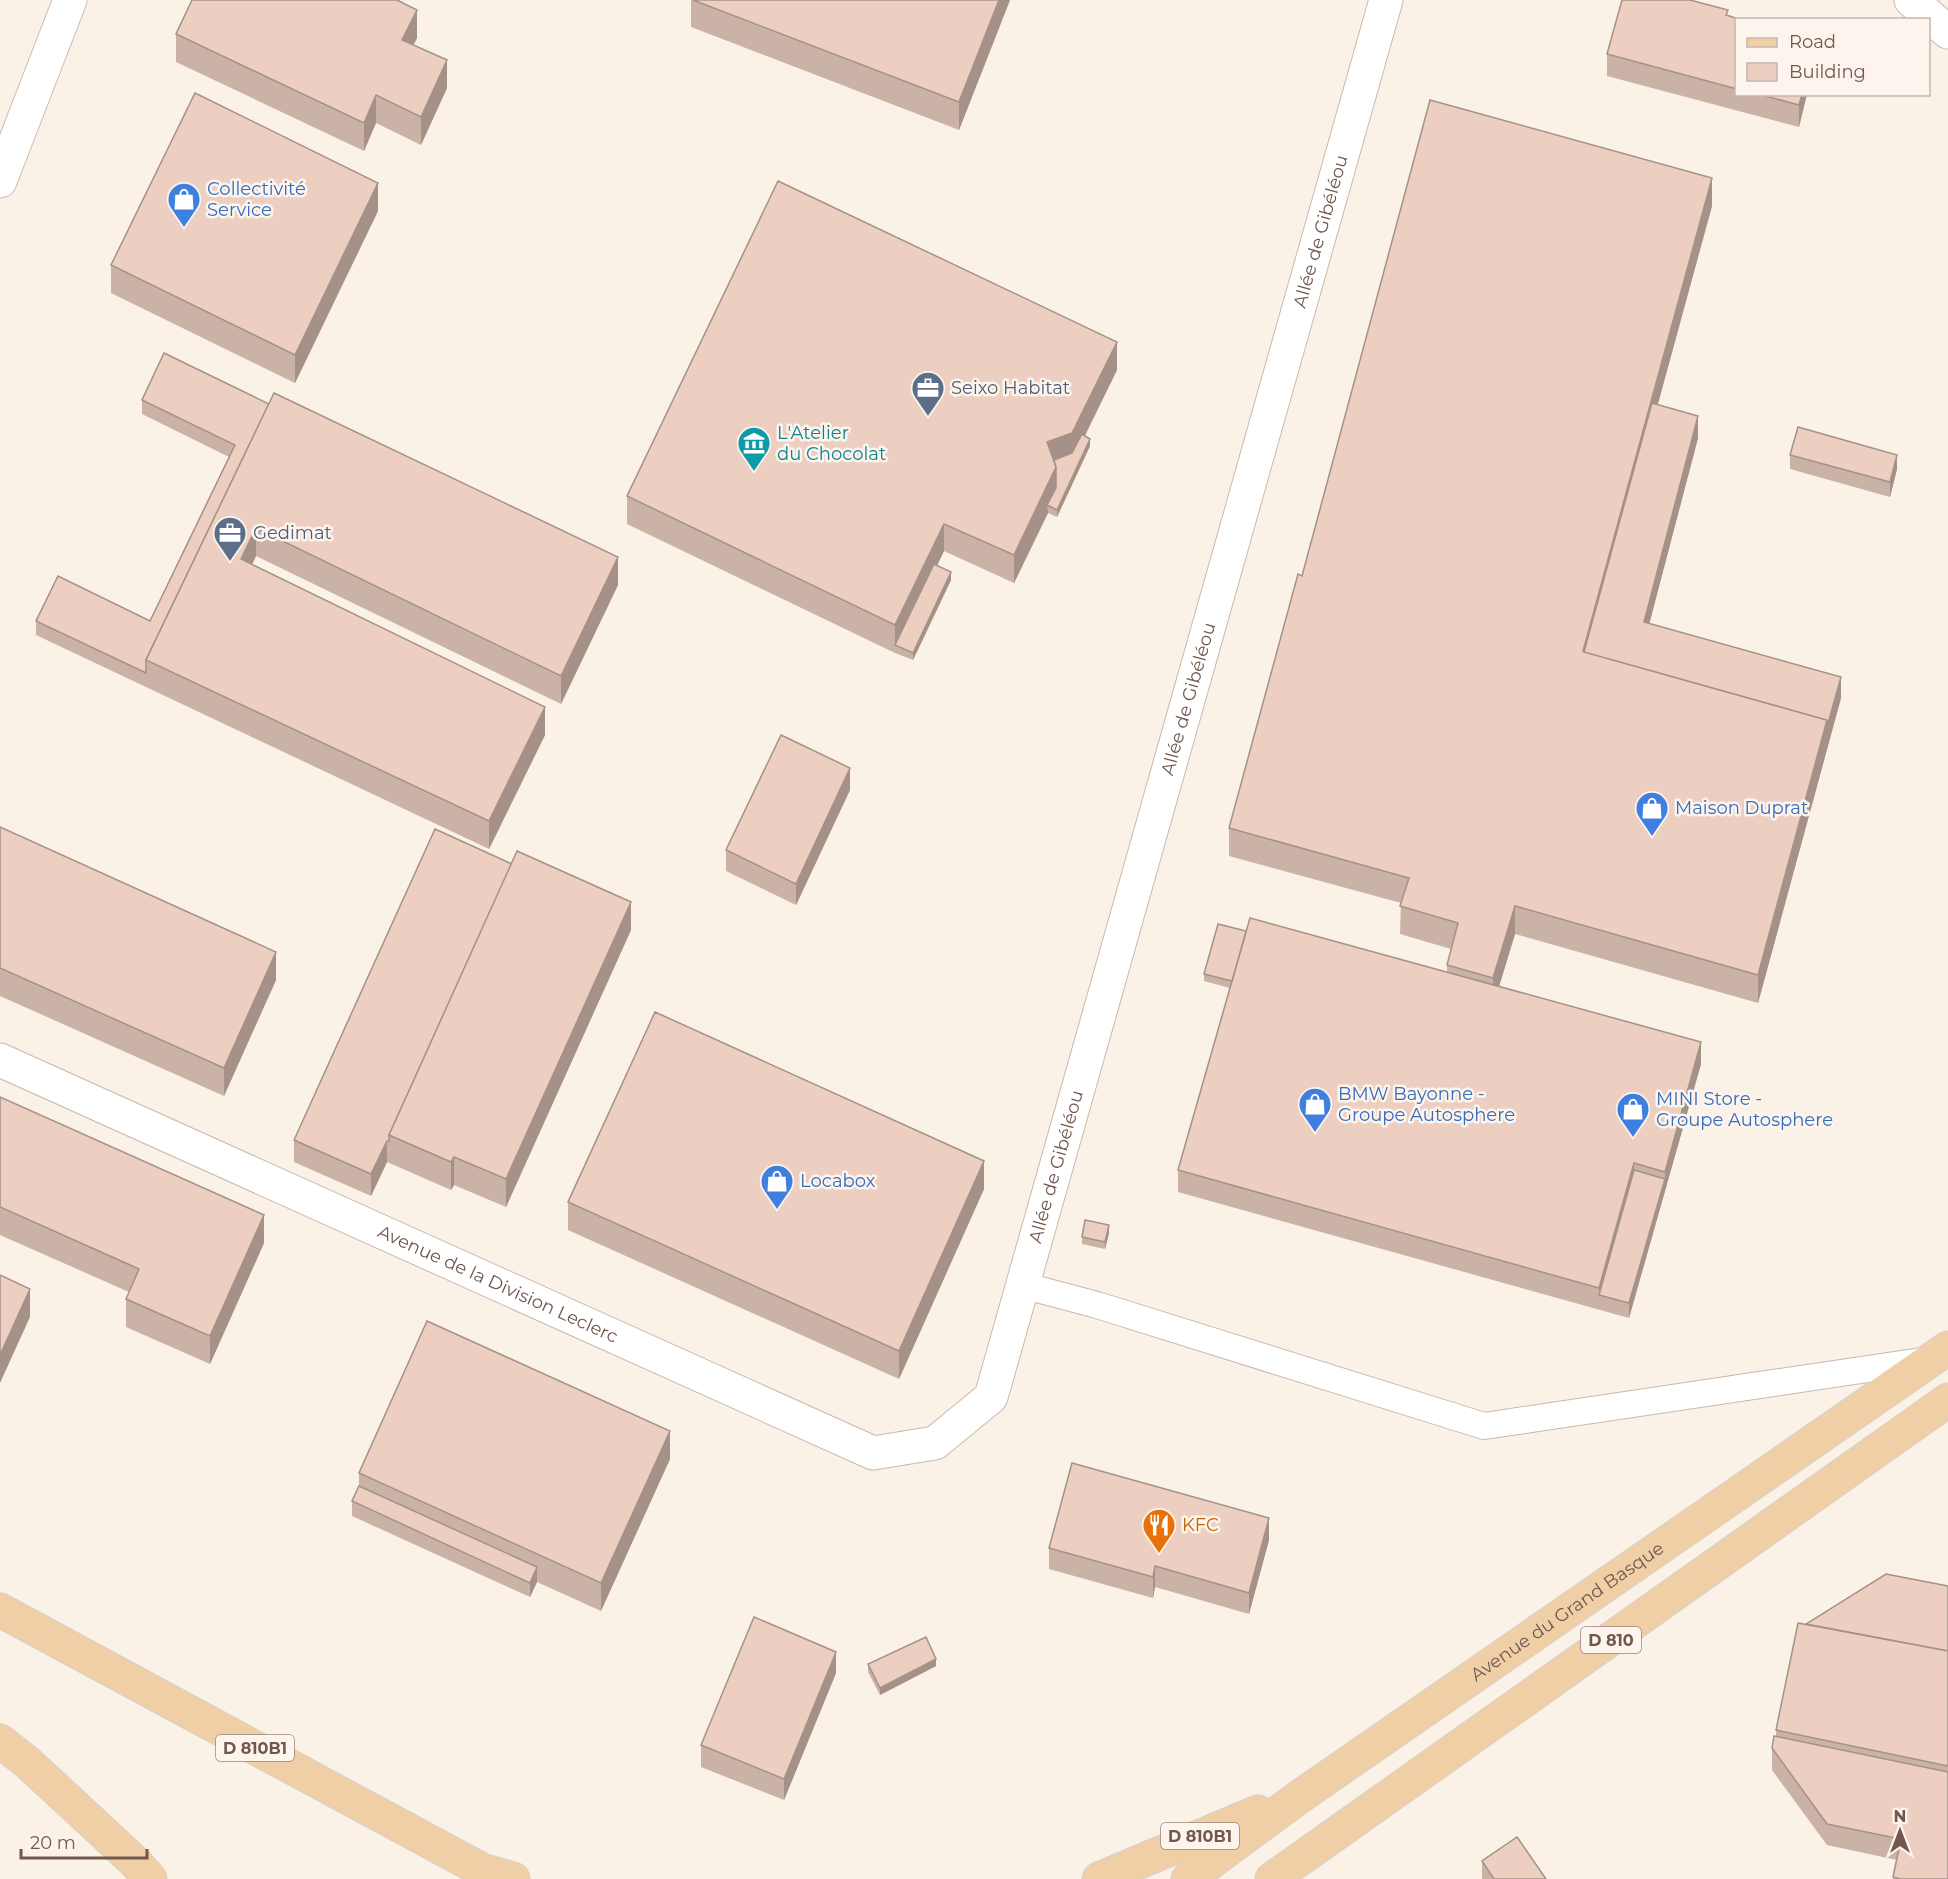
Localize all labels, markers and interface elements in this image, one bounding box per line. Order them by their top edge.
legend [1735,18,1930,96]
text: Road [1789,31,1836,53]
text: Building [1789,61,1866,83]
street label: Allée de Gibéléou [1289,152,1353,310]
place label: Collectivité Service [207,178,306,221]
shop icon: Collectivité Service [166,181,202,228]
office icon: Seixo Habitat [910,370,946,417]
place label: Seixo Habitat [951,377,1070,399]
place label: L'Atelier du Chocolat [777,422,886,465]
museum icon: L'Atelier du Chocolat [736,425,772,472]
office icon: Gedimat [212,515,248,562]
place label: Gedimat [253,522,332,544]
street label: Allée de Gibéléou [1156,620,1220,778]
shop icon: Maison Duprat [1634,790,1670,837]
place label: Maison Duprat [1675,797,1808,819]
place label: BMW Bayonne - Groupe Autosphere [1338,1083,1515,1126]
shop icon: BMW Bayonne - Groupe Autosphere [1297,1086,1333,1133]
street label: Allée de Gibéléou [1024,1088,1088,1246]
place label: MINI Store - Groupe Autosphere [1656,1088,1833,1131]
shop icon: MINI Store - Groupe Autosphere [1615,1091,1651,1138]
shop icon: Locabox [759,1163,795,1210]
place label: Locabox [800,1170,876,1192]
street label: Avenue de la Division Leclerc [374,1221,621,1348]
restaurant icon: KFC [1141,1507,1177,1554]
place label: KFC [1182,1514,1219,1536]
street label: Avenue du Grand Basque [1466,1537,1668,1686]
road number: D 810 [1581,1627,1641,1653]
road number: D 810B1 [216,1735,294,1761]
north arrow [1870,1801,1930,1861]
text: N [1894,1807,1906,1826]
scale bar [21,1822,147,1860]
road number: D 810B1 [1161,1823,1239,1849]
text: 20 m [30,1832,76,1854]

